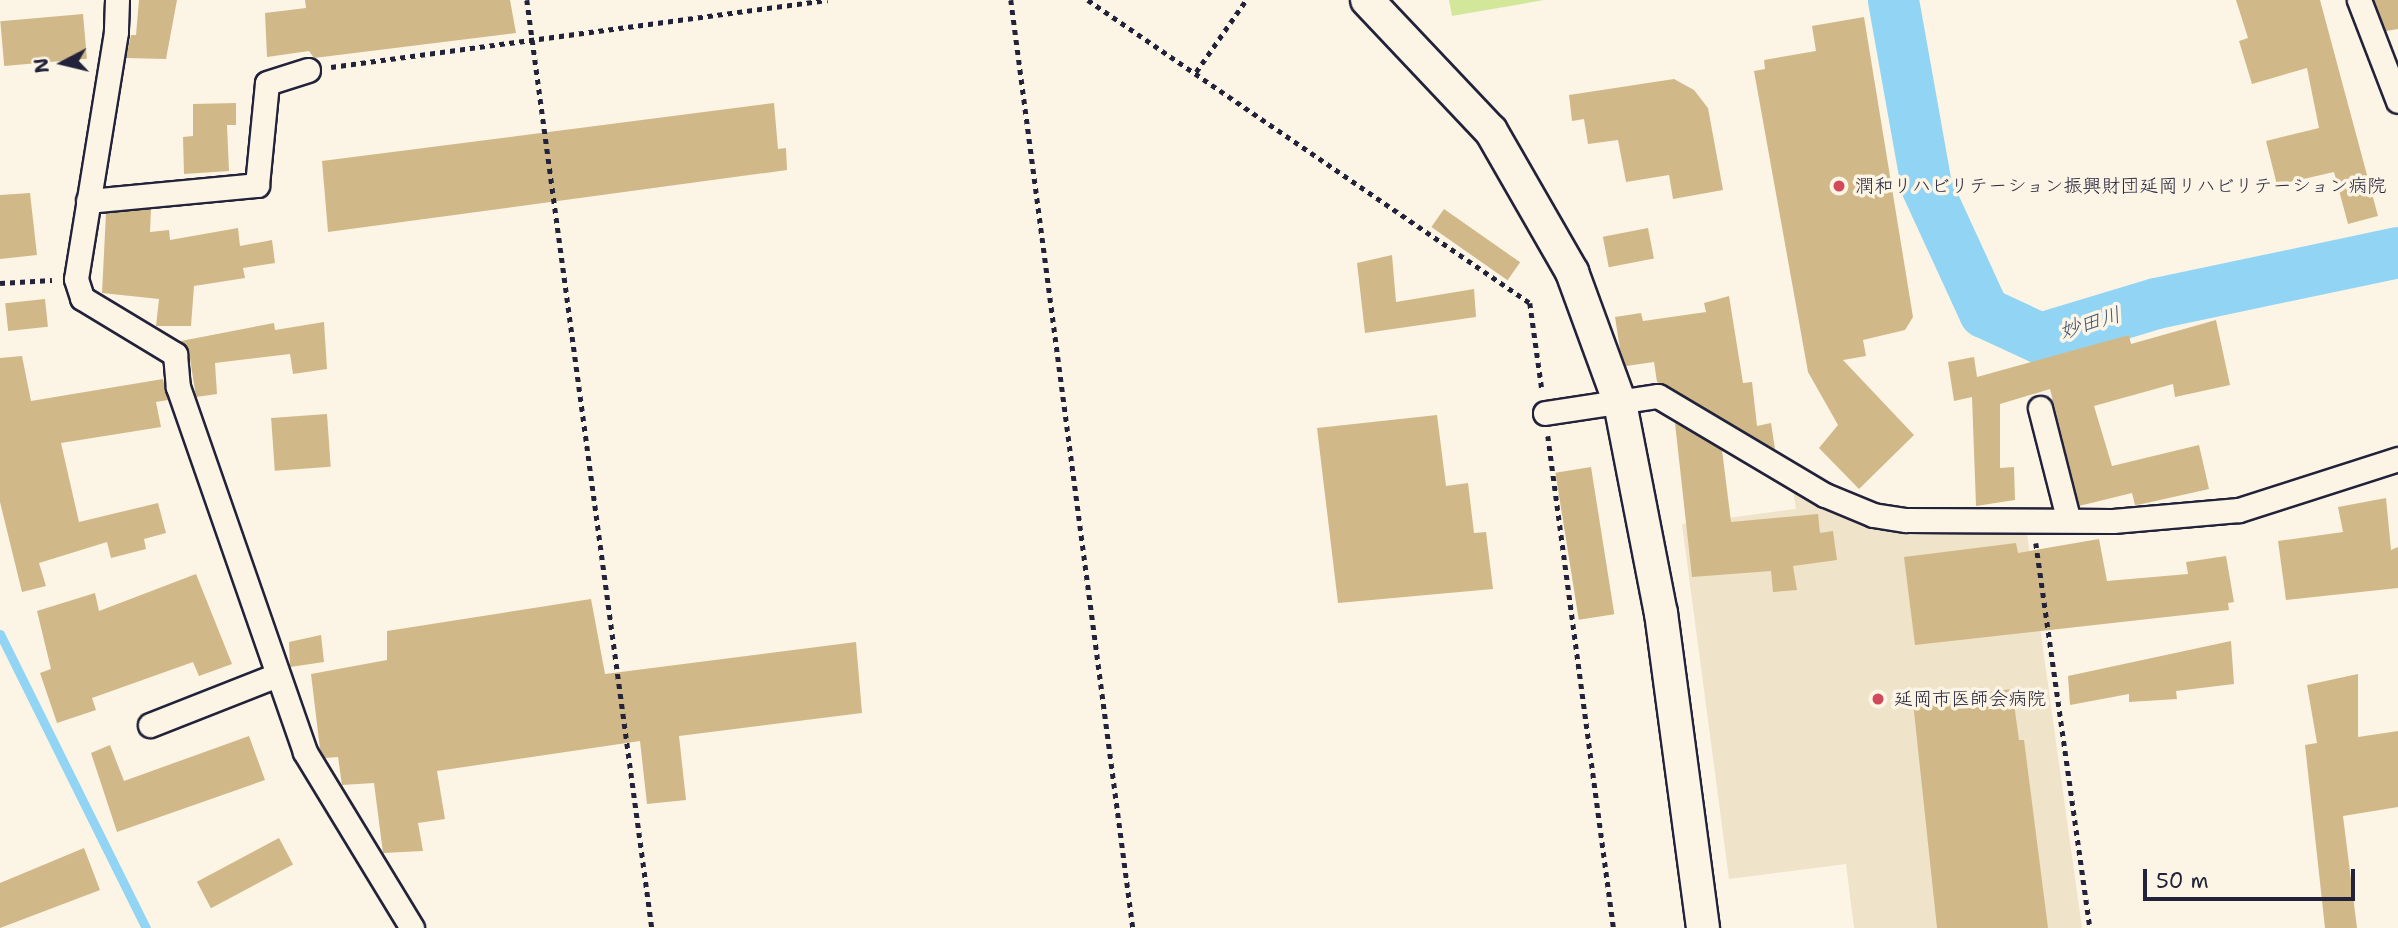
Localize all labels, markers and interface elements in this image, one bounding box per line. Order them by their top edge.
north arrow [28,28,98,98]
text: N [28,57,55,75]
place label: 潤和リハビリテーション振興財団延岡リハビリテーション病院 [1855,175,2387,197]
marker: 潤和リハビリテーション振興財団延岡リハビリテーション病院 [1829,176,1849,196]
water label: 妙田川 [2056,302,2124,344]
place label: 延岡市医師会病院 [1894,688,2046,710]
marker: 延岡市医師会病院 [1868,689,1888,709]
scale bar [2146,855,2358,899]
text: 50 m [2156,867,2209,895]

